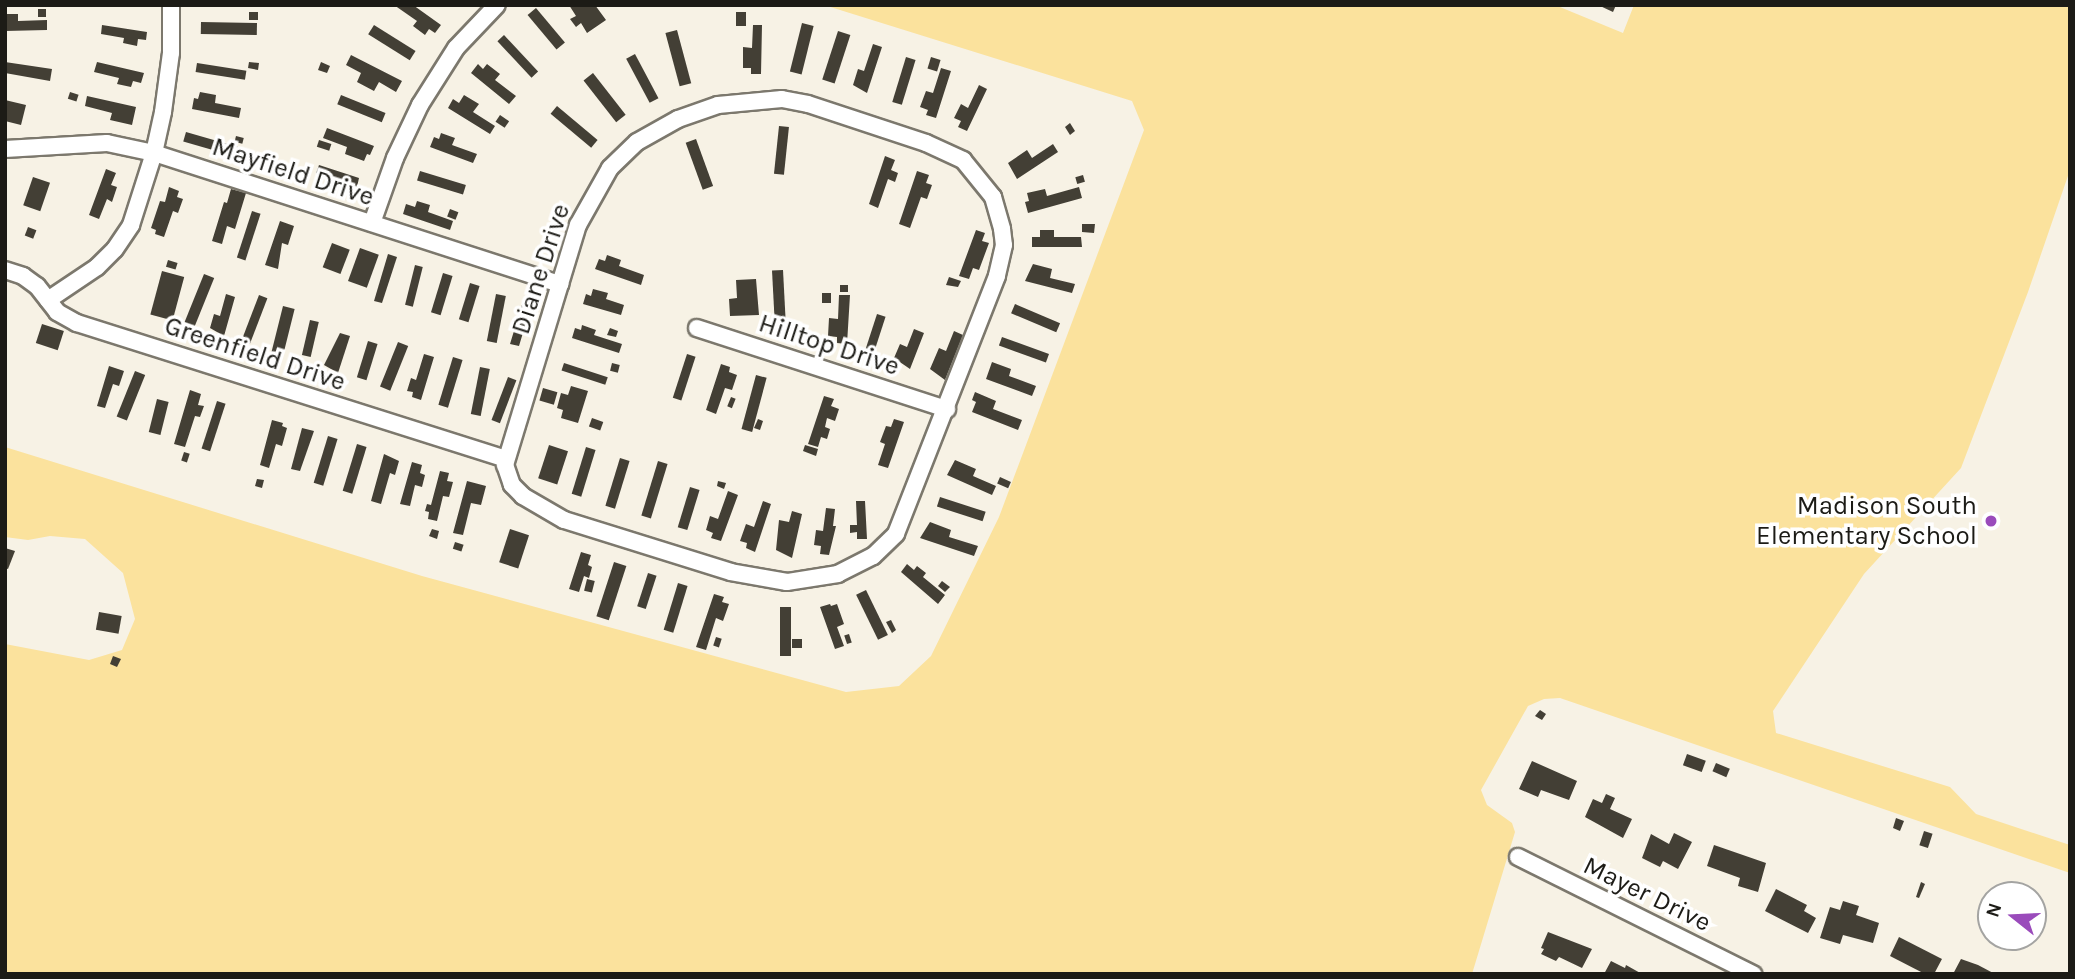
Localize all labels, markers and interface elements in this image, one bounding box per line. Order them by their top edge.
street label: Mayfield Drive [208,131,378,213]
street label: Diane Drive [505,200,577,338]
street label: Hilltop Drive [755,308,903,382]
street label: Greenfield Drive [161,310,349,398]
place label: Madison South Elementary School [1756,490,1977,552]
marker: Madison South Elementary School [1983,513,1999,529]
street label: Mayer Drive [1578,850,1716,938]
north arrow [1977,881,2047,951]
text: N [1981,900,2006,920]

